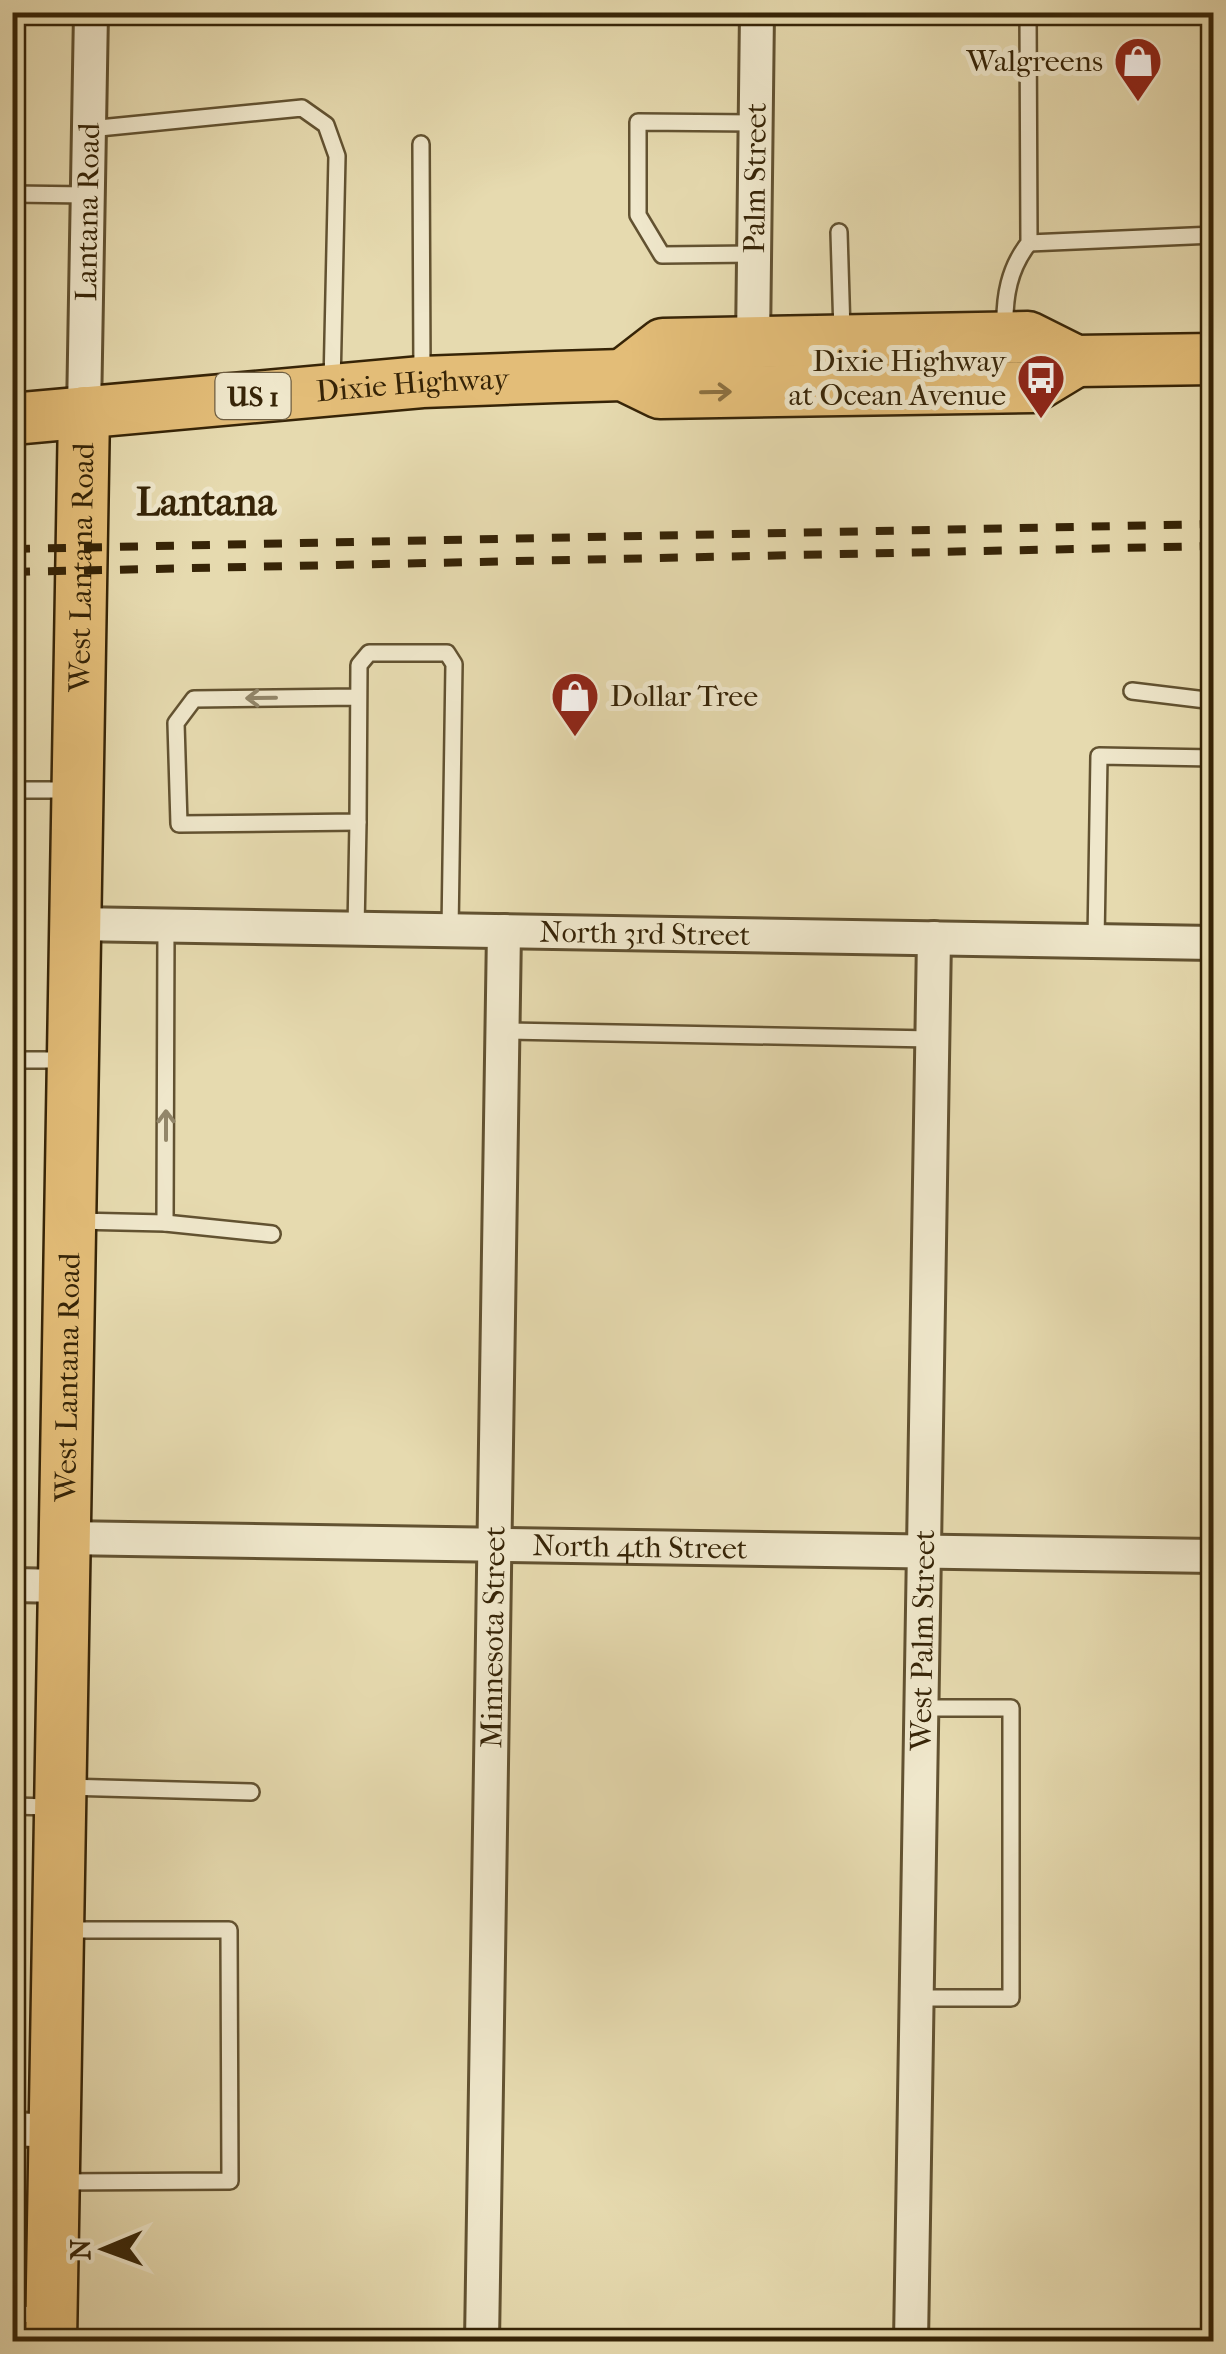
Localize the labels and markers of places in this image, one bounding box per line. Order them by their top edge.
shop icon: Walgreens [1112,35,1164,103]
place label: Walgreens [966,44,1103,79]
place label: Dixie Highway at Ocean Avenue [789,344,1007,413]
bus stop icon: Dixie Highway at Ocean Avenue [1015,352,1067,420]
shop icon: Dollar Tree [549,670,601,738]
place label: Dollar Tree [610,679,758,714]

